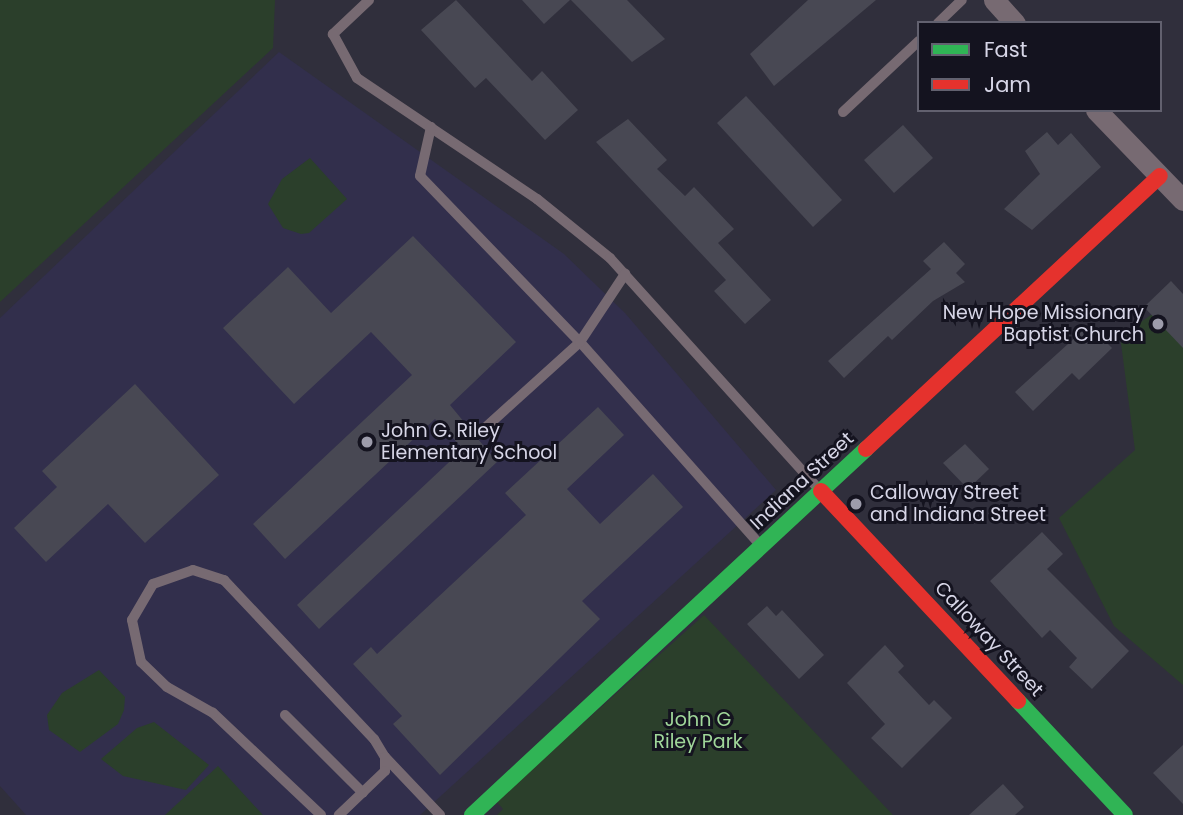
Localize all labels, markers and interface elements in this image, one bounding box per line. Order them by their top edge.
legend [917,21,1162,112]
text: Fast [984,35,1027,64]
text: Jam [984,70,1031,99]
place label: New Hope Missionary Baptist Church [943,302,1144,346]
marker: New Hope Missionary Baptist Church [1150,316,1166,332]
place label: John G. Riley Elementary School [381,420,557,464]
street label: Indiana Street [746,427,858,535]
marker: John G. Riley Elementary School [359,434,375,450]
place label: Calloway Street and Indiana Street [870,482,1046,526]
marker: Calloway Street and Indiana Street [848,496,864,512]
street label: Calloway Street [930,577,1048,701]
park label: John G Riley Park [653,709,743,753]

